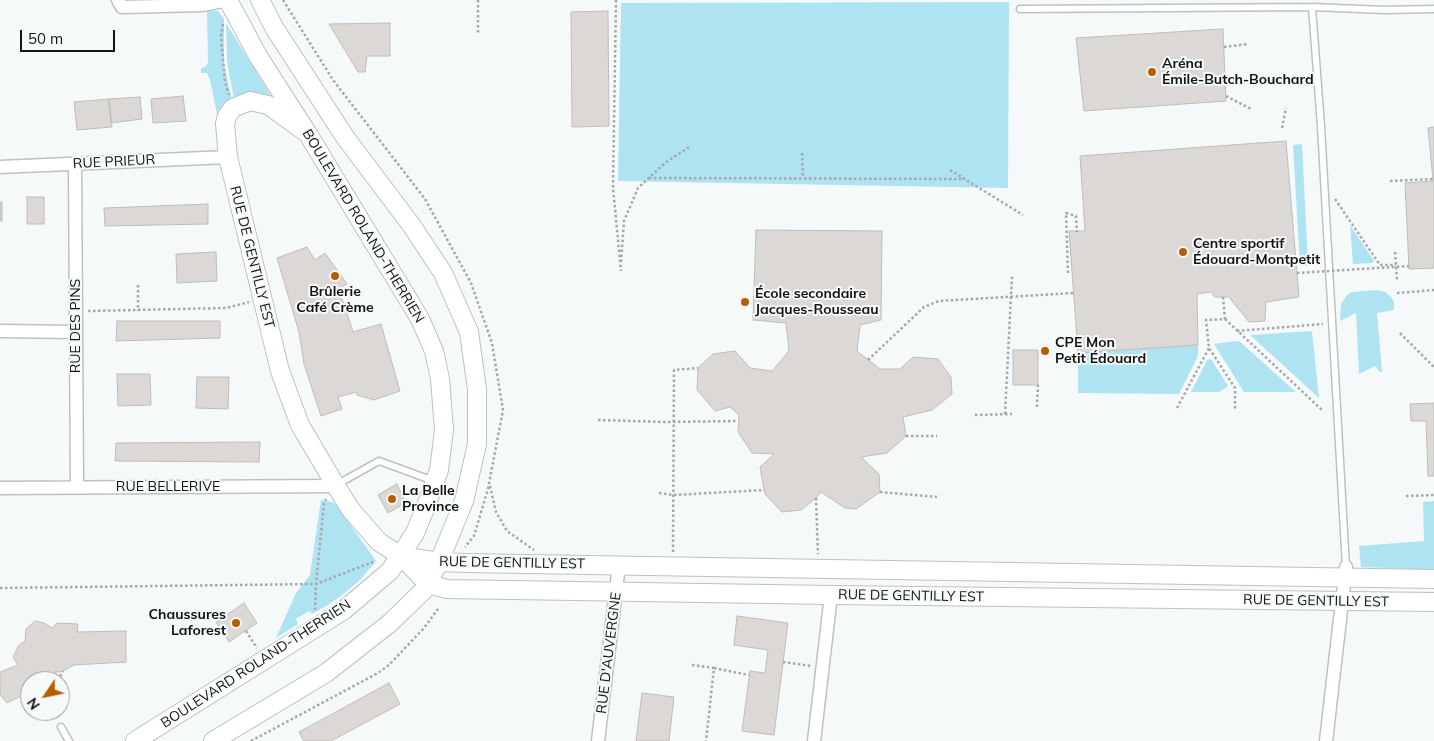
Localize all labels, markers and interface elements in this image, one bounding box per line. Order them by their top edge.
scale bar [22,20,118,52]
text: 50 m [28,29,63,48]
place label: Aréna Émile-Butch-Bouchard [1162,56,1314,88]
marker: Aréna Émile-Butch-Bouchard [1146,66,1158,78]
street label: BOULEVARD ROLAND-THERRIEN [298,126,428,326]
street label: RUE PRIEUR [72,151,156,173]
street label: RUE DE GENTILLY EST [226,184,278,330]
place label: Centre sportif Édouard-Montpetit [1193,236,1320,268]
marker: Centre sportif Édouard-Montpetit [1177,246,1189,258]
marker: Brûlerie Café Crème [329,270,341,282]
street label: RUE DES PINS [68,279,84,373]
place label: Brûlerie Café Crème [296,284,374,316]
place label: École secondaire Jacques-Rousseau [755,286,879,318]
marker: École secondaire Jacques-Rousseau [739,296,751,308]
place label: CPE Mon Petit Édouard [1055,335,1146,368]
marker: CPE Mon Petit Édouard [1039,345,1051,357]
street label: RUE BELLERIVE [116,479,220,495]
place label: La Belle Province [402,483,459,516]
marker: La Belle Province [386,493,398,505]
street label: RUE DE GENTILLY EST [439,553,585,573]
street label: RUE DE GENTILLY EST [838,586,984,606]
street label: RUE D'AUVERGNE [593,591,625,715]
street label: RUE DE GENTILLY EST [1243,591,1389,611]
street label: BOULEVARD ROLAND-THERRIEN [158,596,354,732]
place label: Chaussures Laforest [148,607,226,640]
marker: Chaussures Laforest [230,617,242,629]
north arrow [20,671,70,721]
text: N [23,694,44,713]

